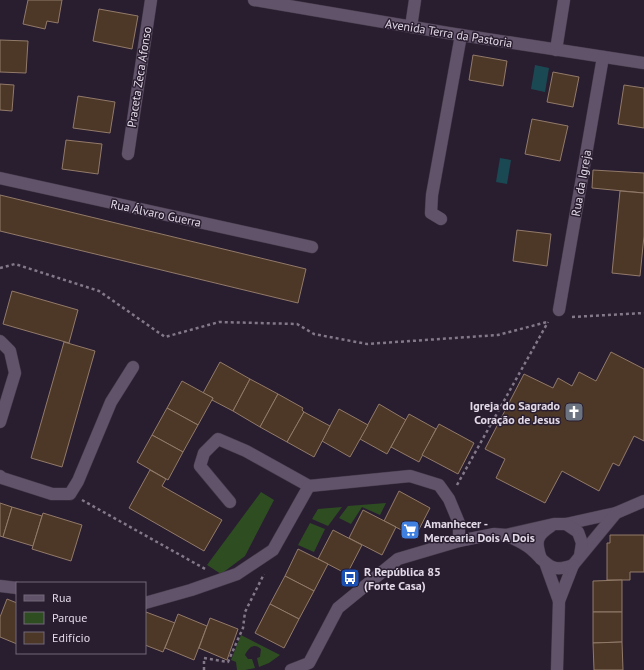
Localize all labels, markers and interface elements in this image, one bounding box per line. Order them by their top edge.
street label: Avenida Terra da Pastoria [384,16,514,50]
street label: Praceta Zeca Afonso [124,26,154,128]
street label: Rua da Igreja [568,148,594,218]
street label: Rua Álvaro Guerra [109,196,203,230]
place label: Igreja do Sagrado Coração de Jesus [470,398,561,427]
church icon: Igreja do Sagrado Coração de Jesus [563,401,585,423]
place label: Amanhecer - Mercearia Dois A Dois [424,516,535,545]
supermarket icon: Amanhecer - Mercearia Dois A Dois [399,519,421,541]
place label: R República 85 (Forte Casa) [364,564,441,593]
bus stop icon: R República 85 (Forte Casa) [339,567,361,589]
legend [16,582,146,654]
text: Rua [52,590,71,605]
text: Parque [52,610,87,625]
text: Edifício [52,630,90,645]

